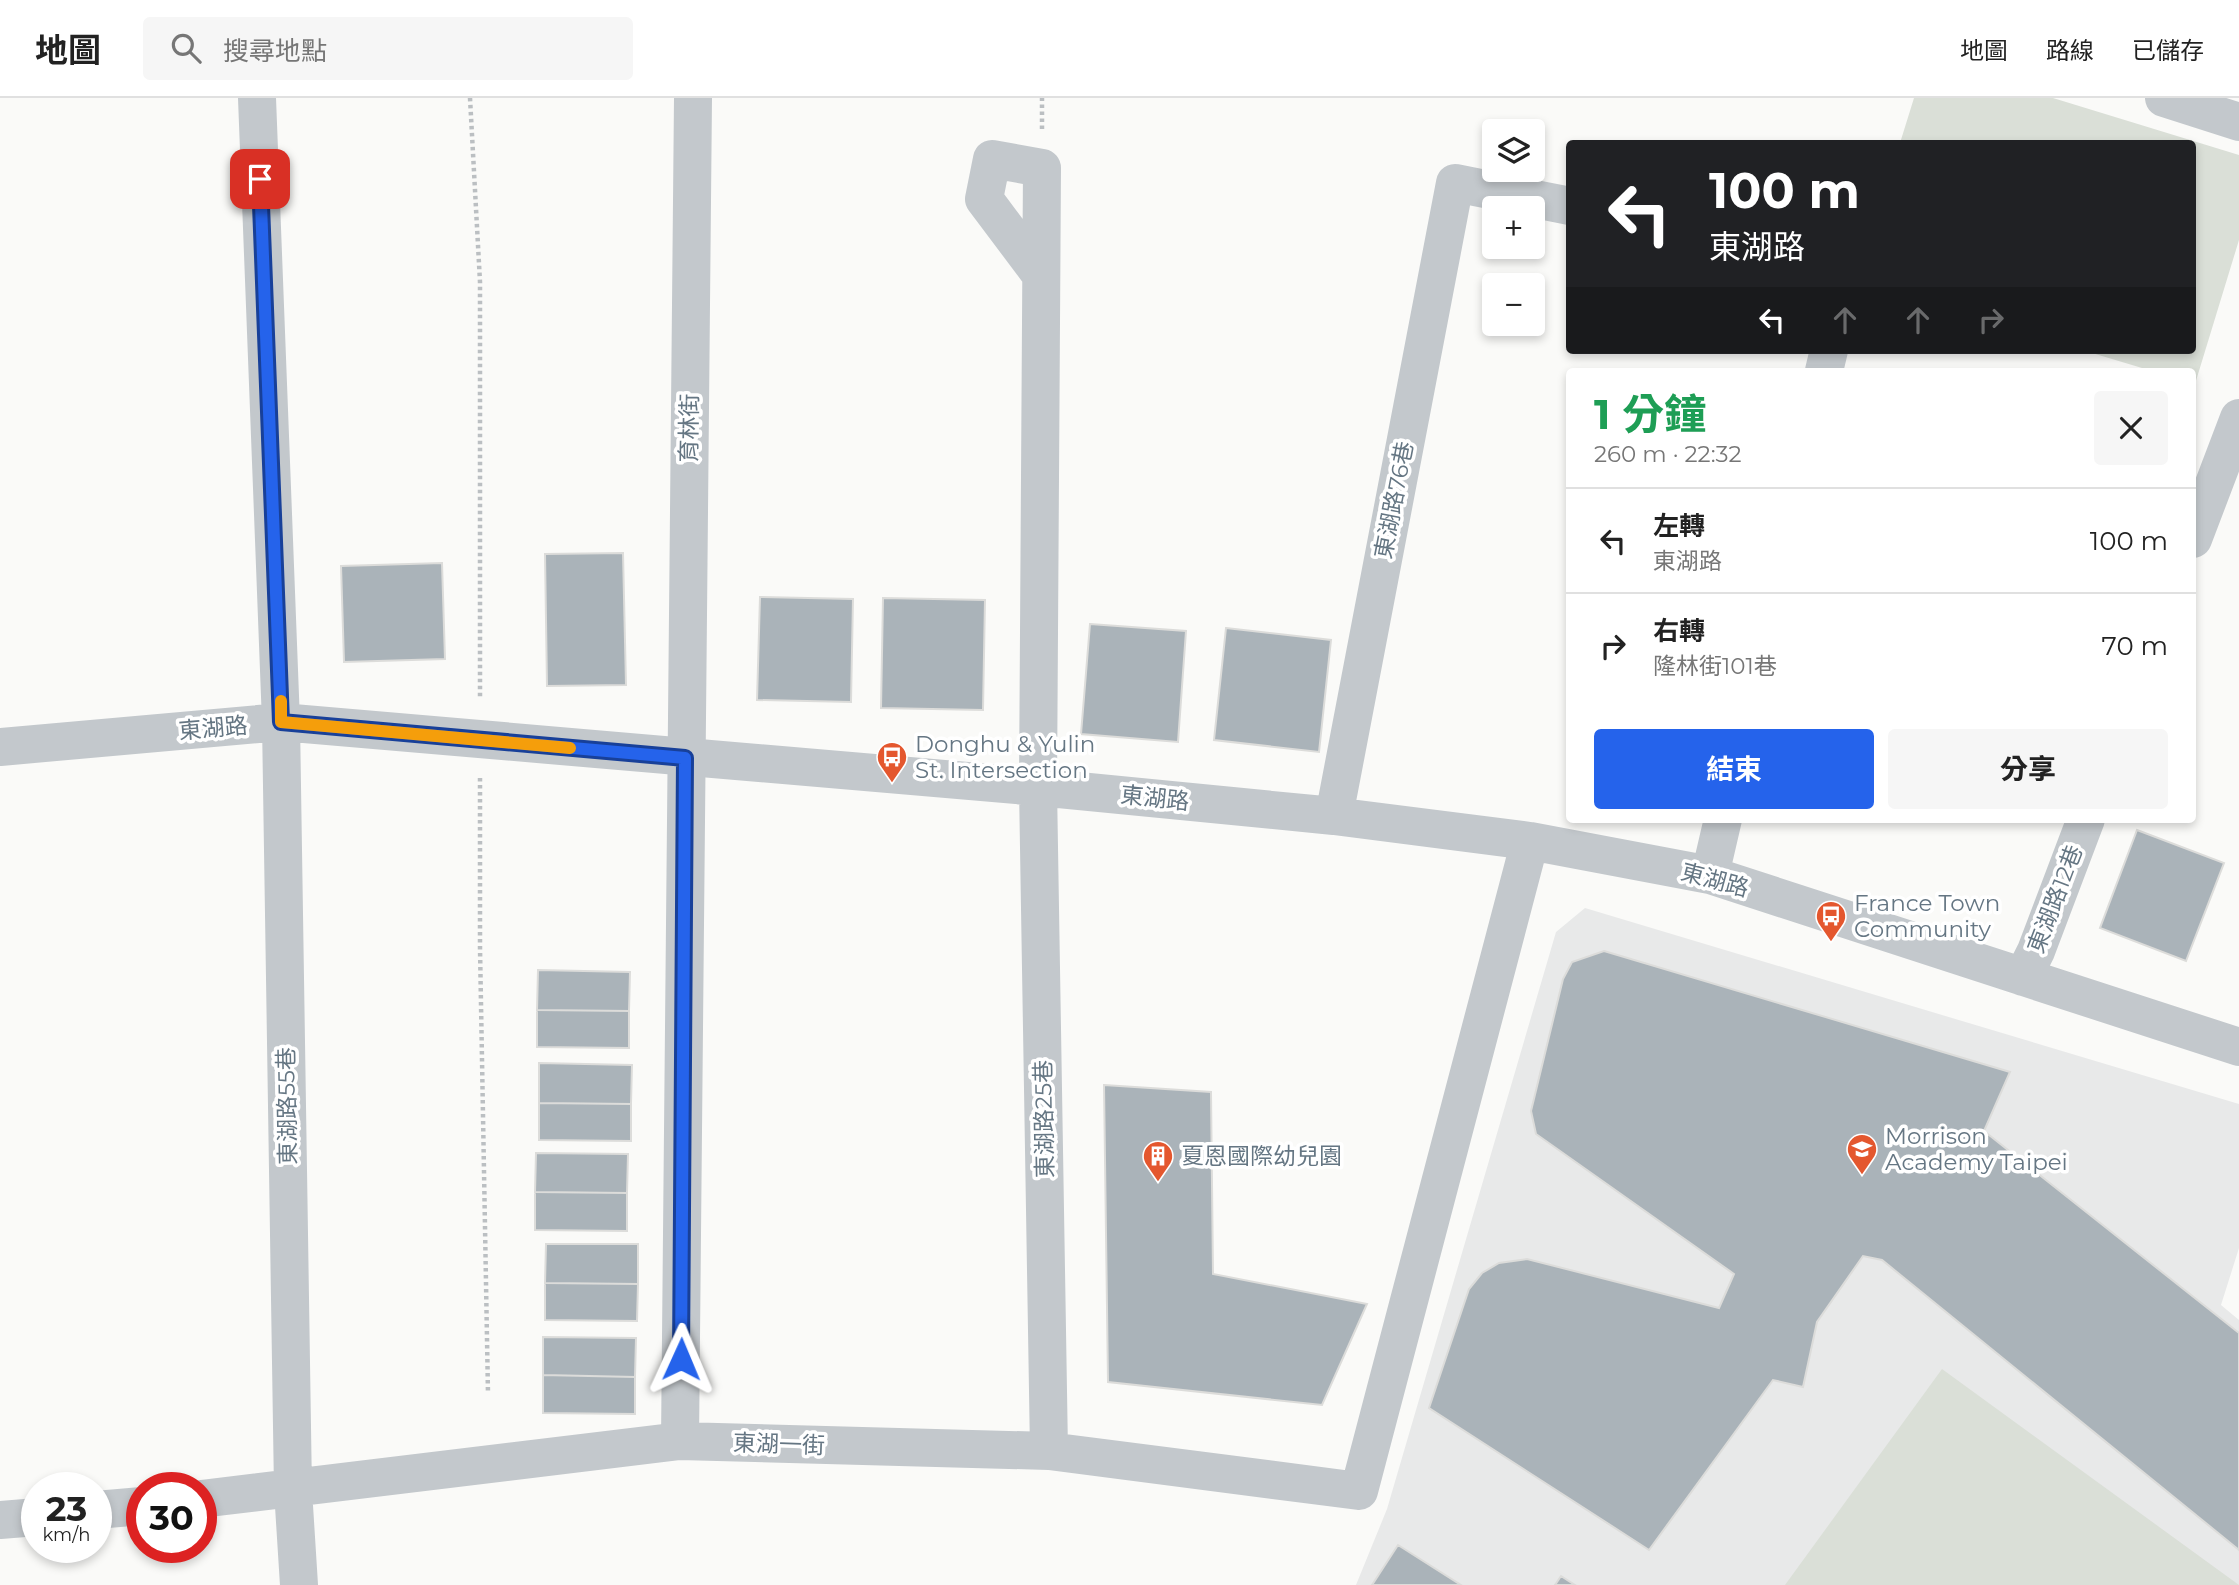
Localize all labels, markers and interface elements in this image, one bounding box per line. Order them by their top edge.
search box [143,17,633,80]
icon: search [167,29,205,67]
text: 地圖 [35,30,101,70]
text: 搜尋地點 [223,35,327,67]
text: 地圖 [1960,36,2008,65]
text: 路線 [2046,36,2094,65]
text: 已儲存 [2132,36,2204,65]
map controls [1482,119,1545,336]
button: layers [1482,119,1545,182]
pin [230,149,290,209]
icon: arrive [241,160,279,198]
text: 100 m [1709,161,1860,220]
icon: left [1594,168,1685,259]
button: + [1482,196,1545,259]
text: 東湖路 [1709,227,1805,266]
button: − [1482,273,1545,336]
icon: left [1753,301,1791,339]
icon: ahead [1826,301,1864,339]
icon: ahead [1899,301,1937,339]
icon: right [1972,301,2010,339]
text: 1 分鐘 [1594,388,1706,440]
button: close [2094,391,2168,465]
street label: 育林街 [674,393,704,463]
street label: 東湖路76巷 [1369,439,1419,561]
text: 260 m · 22:32 [1594,440,1741,468]
text: 左轉 [1653,510,1705,542]
icon: left [1594,522,1632,560]
text: 100 m [2090,525,2168,557]
text: 東湖路 [1653,547,1722,575]
text: 右轉 [1653,615,1705,647]
icon: right [1594,627,1632,665]
text: 70 m [2102,630,2168,662]
text: 隆林街101巷 [1653,652,1777,680]
street label: 東湖路 [177,711,249,745]
button: 結束 [1594,729,1874,809]
button: 分享 [1888,729,2168,809]
place label: Donghu & Yulin St. Intersection [915,730,1095,784]
bus stop icon: Donghu & Yulin St. Intersection [875,740,909,784]
street label: 東湖路 [1119,780,1191,816]
street label: 東湖路12巷 [2022,841,2088,957]
street label: 東湖路 [1678,858,1752,902]
place label: France Town Community [1854,889,2000,943]
bus stop icon: France Town Community [1814,899,1848,943]
street label: 東湖路55巷 [272,1047,302,1165]
street label: 東湖路25巷 [1029,1060,1059,1178]
place label: Morrison Academy Taipei [1885,1122,2068,1176]
school or university icon: Morrison Academy Taipei [1845,1132,1879,1176]
building icon: 夏恩國際幼兒園 [1141,1139,1175,1183]
place label: 夏恩國際幼兒園 [1181,1142,1342,1170]
position arrow [644,1322,718,1396]
street label: 東湖一街 [733,1428,825,1460]
speed limit sign: 30 [126,1472,217,1563]
text: 23 [46,1487,87,1530]
text: km/h [42,1524,91,1546]

